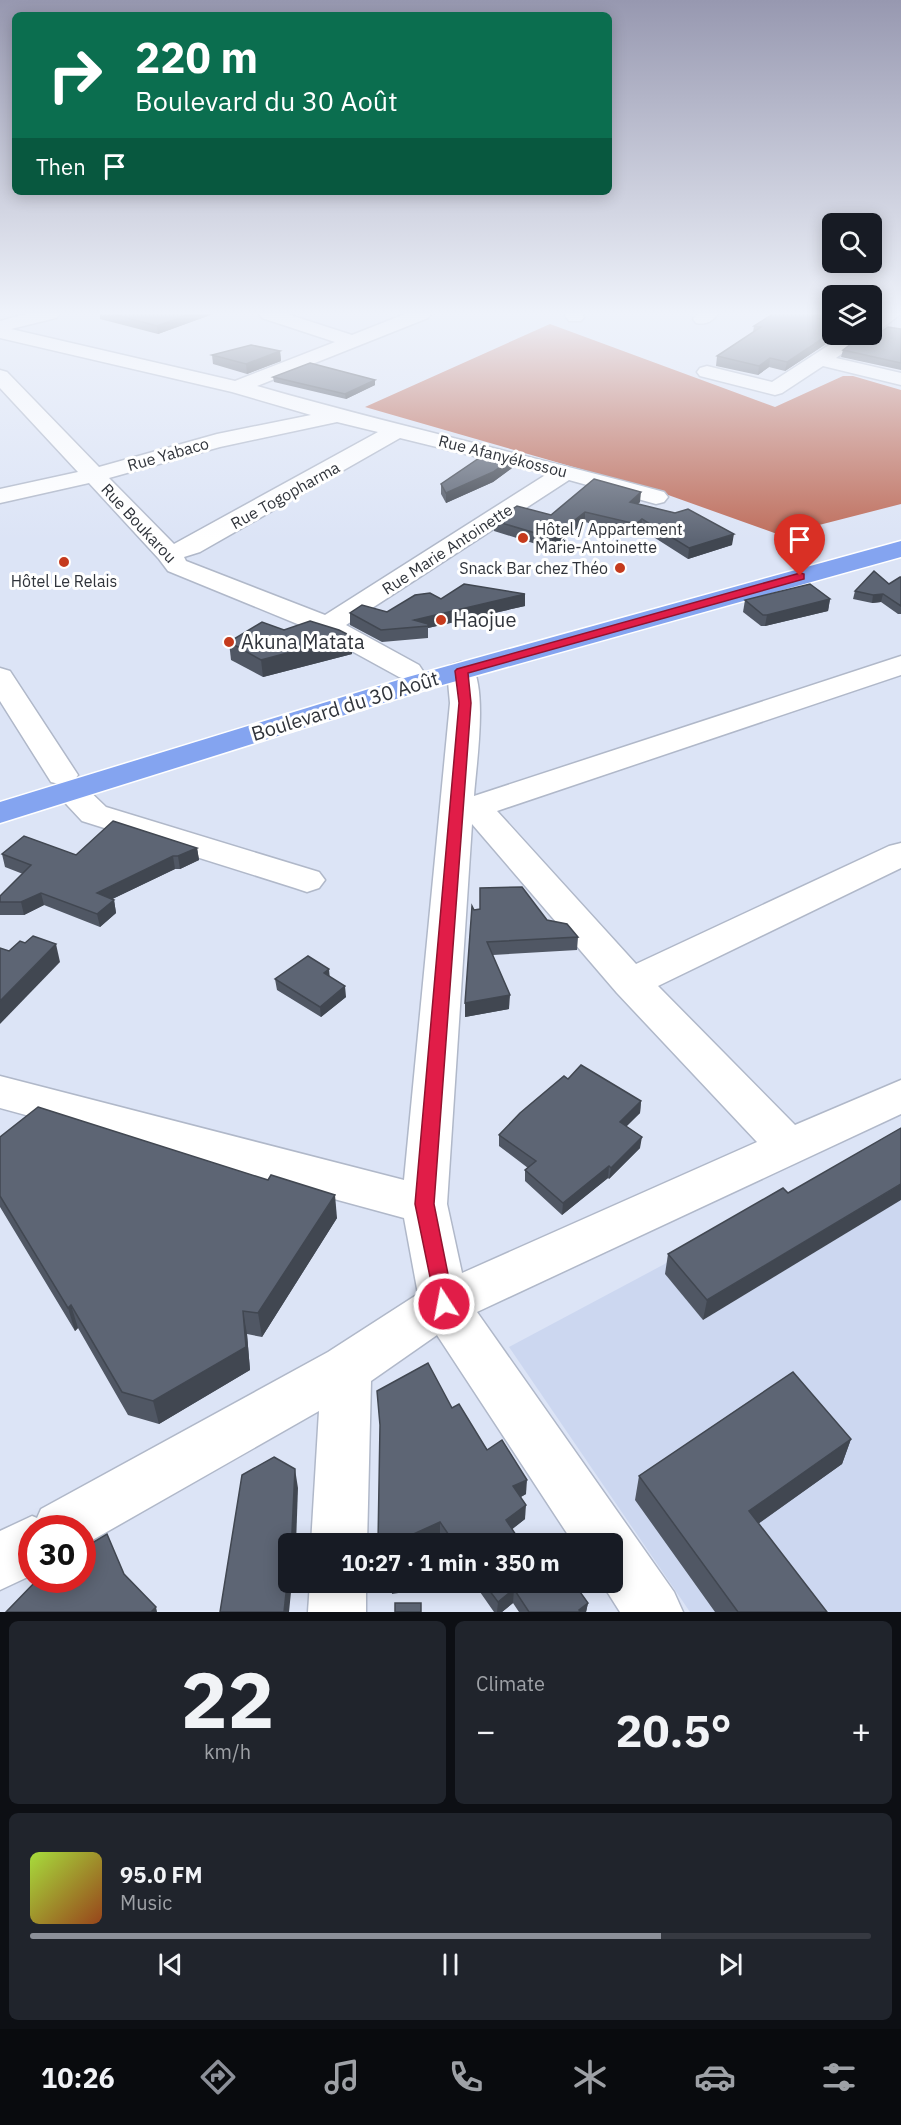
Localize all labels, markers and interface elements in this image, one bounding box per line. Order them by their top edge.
text: 220 m [135,30,258,85]
icon: right [36,36,114,114]
text: Boulevard du 30 Août [135,83,398,118]
icon: arrive [98,150,131,183]
text: Then [36,152,86,181]
map controls [822,213,882,345]
button: search [822,213,882,273]
button: layers [822,285,882,345]
street label: Rue Afanyékossou [436,430,570,482]
street label: Rue Yabaco [125,433,211,475]
street label: Rue Togopharma [227,457,343,533]
street label: Rue Boukarou [97,479,181,567]
street label: Rue Marie Antoinette [378,499,516,599]
pin [774,514,825,576]
place label: Hôtel / Appartement Marie-Antoinette [535,519,683,557]
icon: arrive [783,523,816,556]
marker: Hôtel / Appartement Marie-Antoinette [516,531,530,545]
marker: Hôtel Le Relais [57,555,71,569]
place label: Snack Bar chez Théo [459,558,608,578]
marker: Snack Bar chez Théo [613,561,627,575]
place label: Hôtel Le Relais [11,571,117,591]
place label: Haojue [453,606,516,633]
marker: Haojue [434,613,448,627]
place label: Akuna Matata [241,628,365,655]
marker: Akuna Matata [222,635,236,649]
street label: Boulevard du 30 Août [248,664,442,747]
position arrow [412,1272,476,1336]
speed limit sign: 30 [18,1515,96,1593]
text: 10:27 · 1 min · 350 m [341,1548,560,1577]
text: 22 [181,1648,274,1749]
text: Climate [476,1670,545,1697]
text: 20.5° [615,1701,732,1759]
text: − [476,1709,496,1752]
text: + [851,1709,871,1752]
text: km/h [204,1738,251,1765]
text: 95.0 FM [120,1860,203,1889]
text: Music [120,1889,172,1916]
icon: previous [154,1948,187,1981]
icon: pause [434,1948,467,1981]
icon: next [714,1948,747,1981]
icon: directions [197,2056,239,2098]
icon: music [321,2056,363,2098]
icon: phone [445,2056,487,2098]
icon: climate [569,2056,611,2098]
icon: car [694,2056,736,2098]
icon: filters [818,2056,860,2098]
text: 10:26 [41,2060,115,2095]

